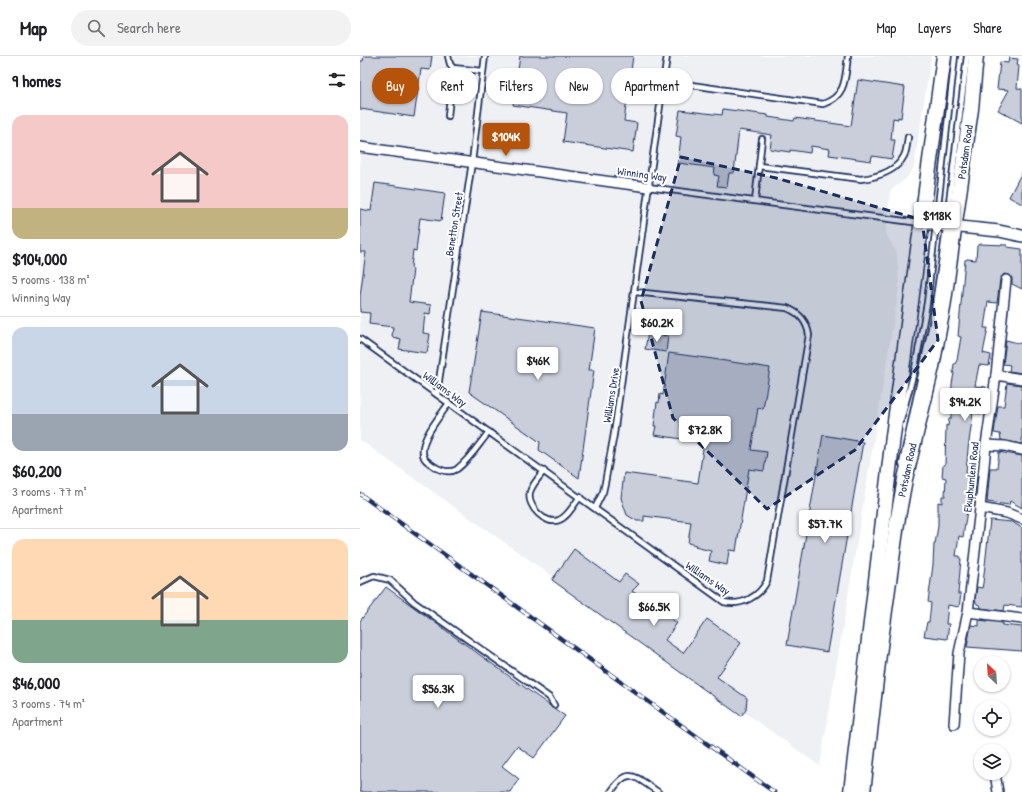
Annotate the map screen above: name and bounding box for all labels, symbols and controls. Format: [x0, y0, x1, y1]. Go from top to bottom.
search box [71, 10, 351, 46]
text: Map [20, 15, 47, 41]
icon: search [85, 17, 107, 39]
text: Search here [117, 17, 181, 38]
text: Map [876, 18, 896, 37]
text: Layers [918, 18, 951, 37]
text: Share [973, 18, 1002, 37]
chip: Buy [372, 68, 419, 104]
chip: Rent [427, 68, 478, 104]
chip: Filters [486, 68, 547, 104]
chip: New [555, 68, 603, 104]
chip: Apartment [611, 68, 693, 104]
text: 9 homes [12, 69, 61, 92]
icon: filters [326, 69, 348, 91]
pin: $104K [478, 123, 534, 157]
street label: Potsdam Road [954, 123, 976, 180]
text: $104K [492, 127, 520, 145]
icon: home [144, 141, 216, 213]
street label: Winning Way [616, 164, 668, 184]
street label: Benetton Street [442, 191, 466, 257]
pin: $118K [909, 202, 965, 236]
text: $118K [923, 206, 951, 224]
text: $104,000 [12, 247, 67, 270]
text: 5 rooms · 138 m² [12, 270, 89, 288]
text: Winning Way [12, 288, 71, 306]
pin: $60.2K [624, 309, 690, 343]
text: $60.2K [640, 313, 674, 331]
pin: $46K [514, 347, 562, 381]
text: $46K [526, 351, 550, 369]
icon: home [144, 353, 216, 425]
street label: Williams Drive [600, 366, 622, 424]
street label: Williams Way [420, 368, 470, 410]
pin: $94.2K [932, 388, 998, 422]
text: $94.2K [949, 392, 981, 410]
pin: $72.8K [672, 416, 738, 450]
text: $72.8K [688, 420, 722, 438]
street label: Potsdam Road [894, 441, 920, 498]
street label: Ekuphumleni Road [960, 441, 982, 513]
text: $60,200 [12, 459, 62, 482]
text: 3 rooms · 77 m² [12, 482, 86, 500]
text: Apartment [12, 500, 63, 518]
pin: $57.7K [792, 510, 858, 544]
text: $57.7K [808, 514, 842, 532]
street label: Williams Way [683, 558, 733, 598]
icon: home [144, 565, 216, 637]
pin: $66.5K [621, 593, 687, 627]
text: $66.5K [638, 597, 670, 615]
north arrow [974, 656, 1010, 692]
map controls [974, 656, 1010, 780]
text: $46,000 [12, 671, 60, 694]
pin: $56.3K [405, 675, 471, 709]
text: $56.3K [422, 679, 454, 697]
text: 3 rooms · 74 m² [12, 694, 85, 712]
button: locate [974, 700, 1010, 736]
text: Apartment [12, 712, 63, 730]
button: layers [974, 744, 1010, 780]

